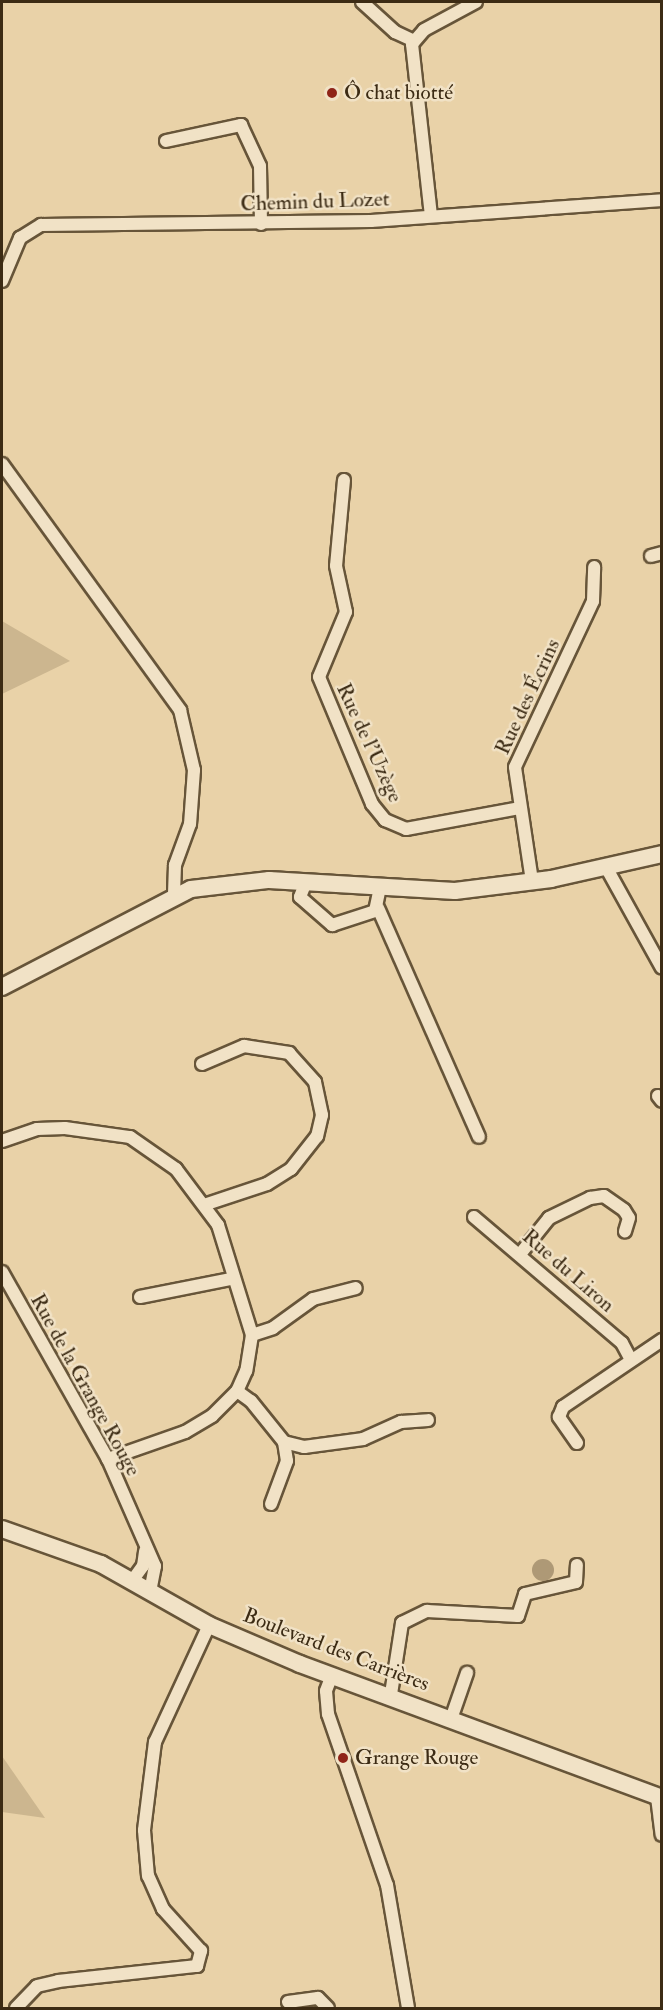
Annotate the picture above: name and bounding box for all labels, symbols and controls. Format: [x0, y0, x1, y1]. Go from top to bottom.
place label: Ô chat biotté [344, 80, 453, 106]
marker: Ô chat biotté [325, 86, 339, 100]
street label: Chemin du Lozet [240, 187, 390, 217]
street label: Rue des Écrins [490, 635, 566, 759]
street label: Rue de l'Uzège [330, 680, 408, 806]
street label: Rue du Liron [517, 1224, 619, 1318]
street label: Rue de la Grange Rouge [24, 1290, 146, 1480]
street label: Boulevard des Carrières [239, 1603, 433, 1697]
place label: Grange Rouge [355, 1745, 478, 1771]
marker: Grange Rouge [336, 1751, 350, 1765]

